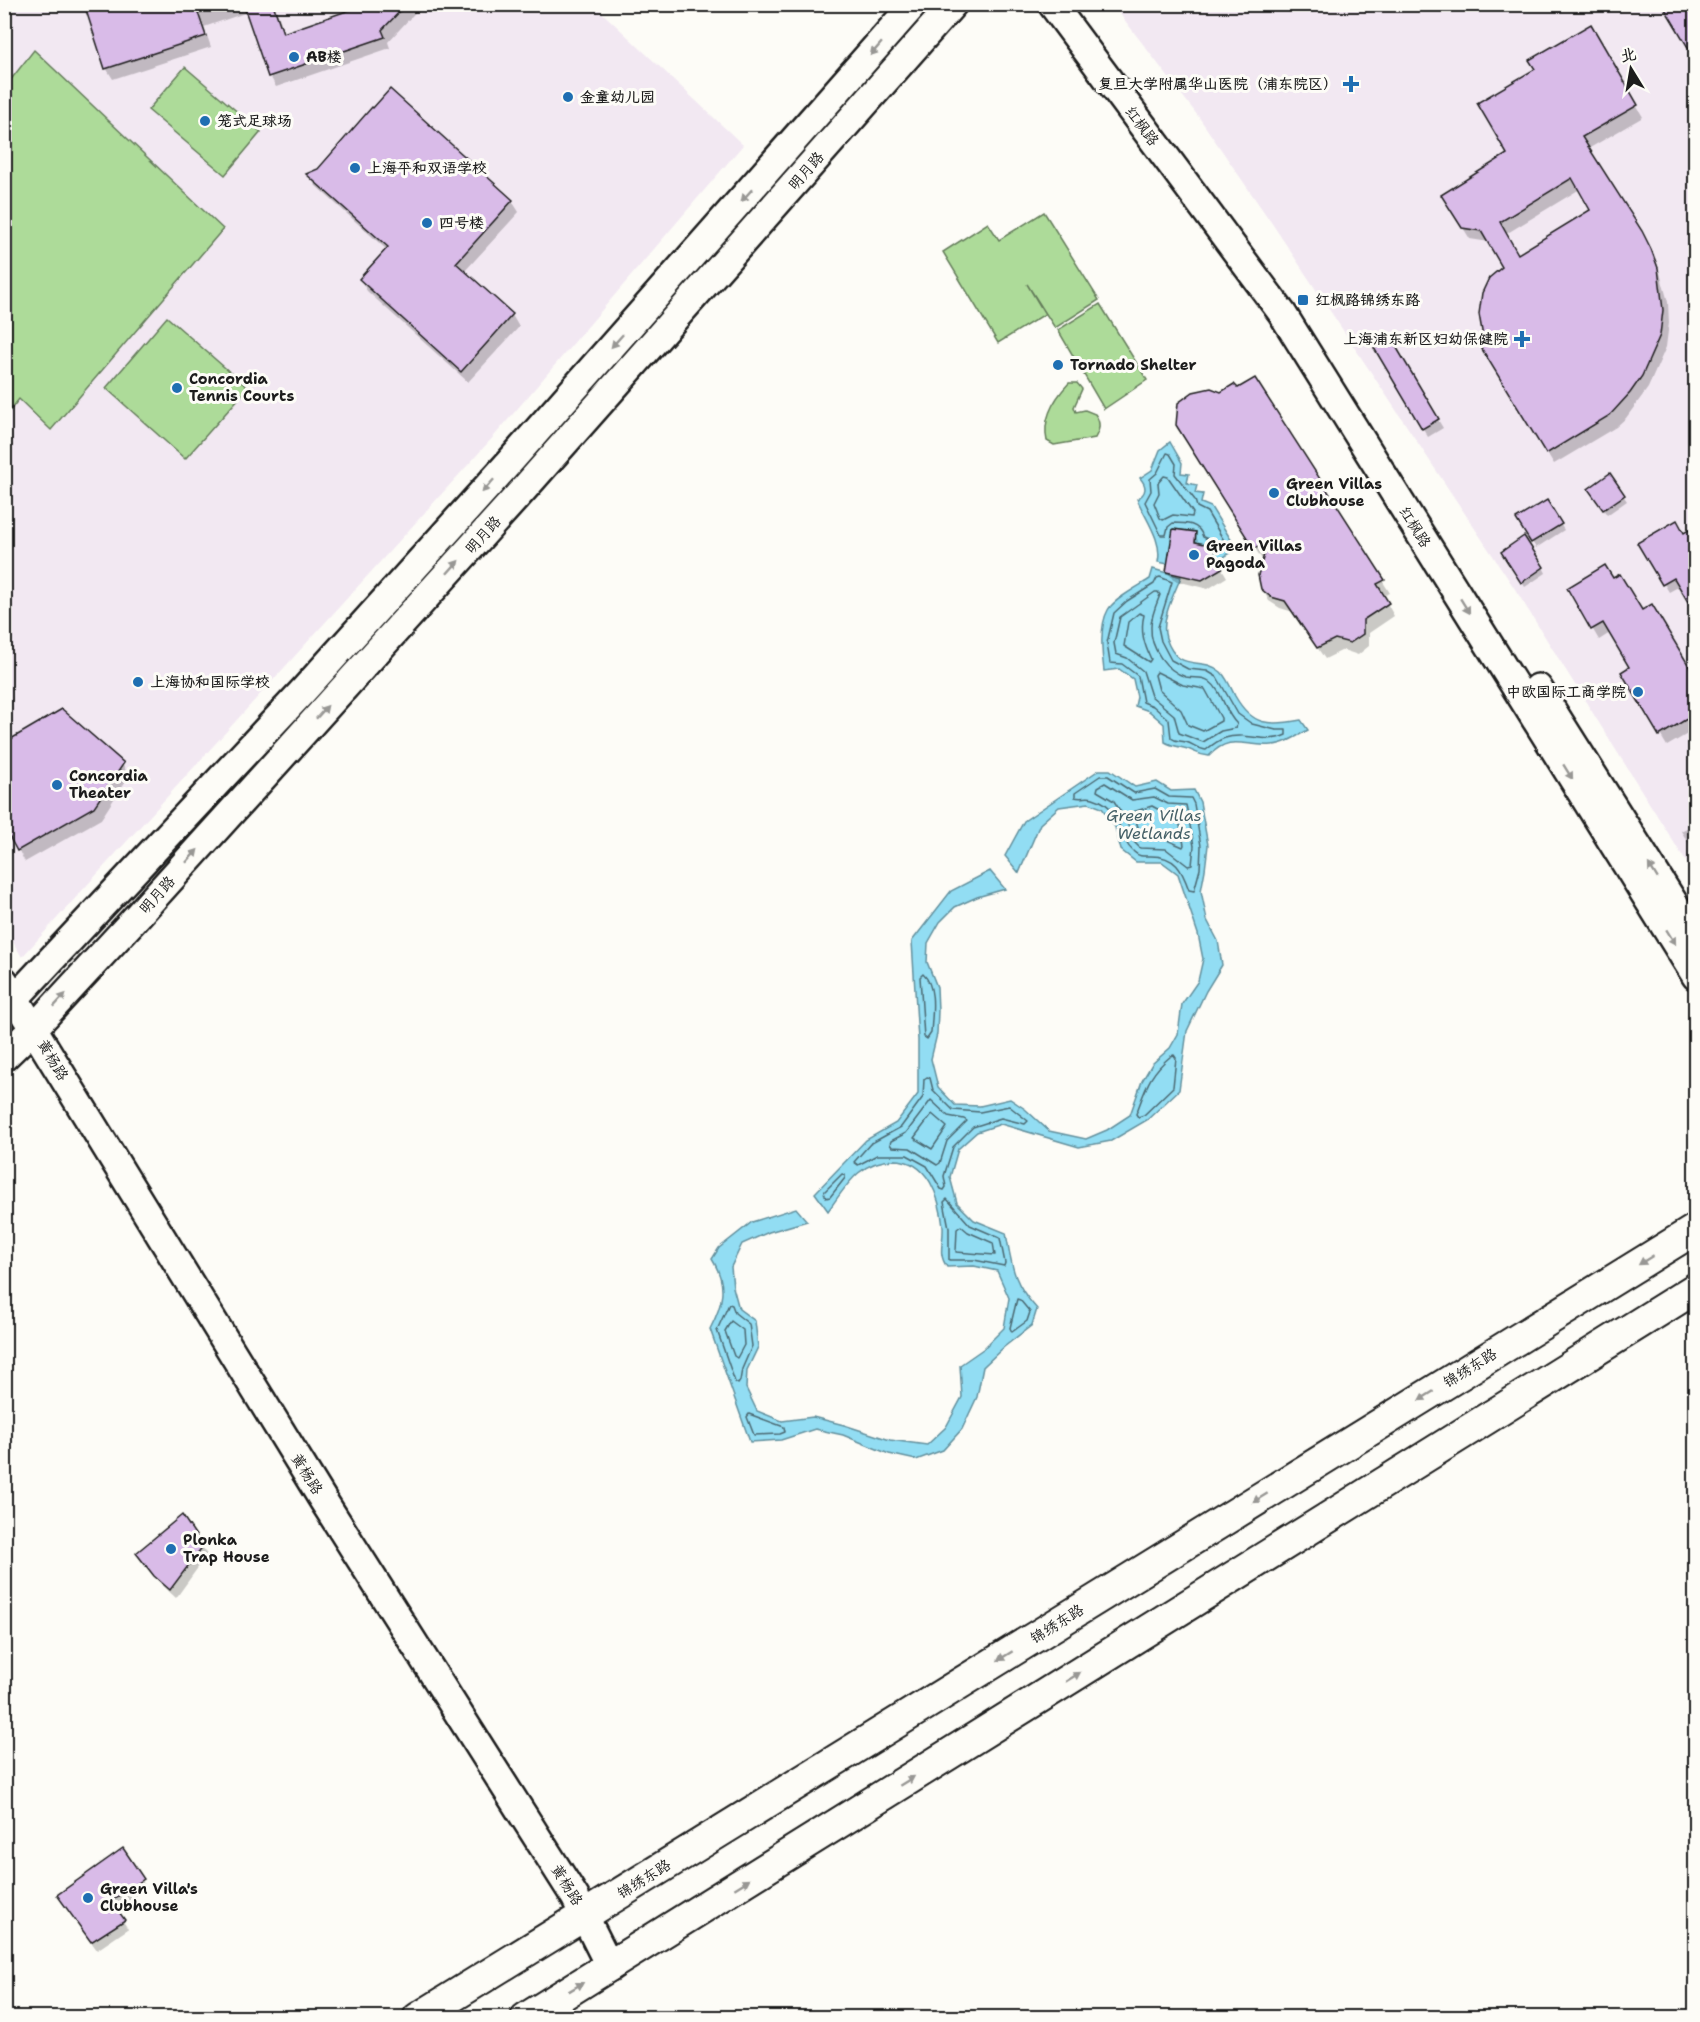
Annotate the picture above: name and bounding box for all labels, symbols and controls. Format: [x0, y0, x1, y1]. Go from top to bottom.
north arrow [1601, 39, 1661, 99]
one-way arrow [869, 41, 883, 56]
text: 北 [1618, 43, 1638, 67]
place label: AB楼 [306, 47, 342, 67]
marker: AB楼 [287, 50, 301, 64]
place label: 复旦大学附属华山医院（浦东院区） [1098, 74, 1338, 94]
marker: 复旦大学附属华山医院（浦东院区） [1342, 75, 1360, 93]
place label: 金童幼儿园 [580, 87, 655, 107]
marker: 金童幼儿园 [561, 90, 575, 104]
street label: 红枫路 [1120, 102, 1164, 150]
place label: 笼式足球场 [217, 111, 292, 131]
marker: 笼式足球场 [198, 114, 212, 128]
street label: 明月路 [784, 147, 828, 195]
place label: 上海平和双语学校 [367, 158, 487, 178]
marker: 上海平和双语学校 [348, 161, 362, 175]
one-way arrow [741, 187, 754, 202]
place label: 四号楼 [439, 213, 484, 233]
marker: 四号楼 [420, 216, 434, 230]
place label: 红枫路锦绣东路 [1315, 290, 1420, 310]
marker: 红枫路锦绣东路 [1296, 293, 1310, 307]
place label: 上海浦东新区妇幼保健院 [1343, 329, 1508, 349]
marker: 上海浦东新区妇幼保健院 [1513, 330, 1531, 348]
one-way arrow [611, 333, 624, 348]
place label: Tornado Shelter [1070, 355, 1197, 375]
marker: Tornado Shelter [1051, 358, 1065, 372]
place label: Concordia Tennis Courts [189, 369, 294, 406]
marker: Concordia Tennis Courts [170, 381, 184, 395]
place label: Green Villas Clubhouse [1286, 474, 1382, 511]
one-way arrow [482, 478, 495, 493]
marker: Green Villas Clubhouse [1267, 486, 1281, 500]
street label: 红枫路 [1395, 503, 1435, 551]
street label: 明月路 [461, 512, 505, 558]
place label: Green Villas Pagoda [1206, 536, 1302, 573]
marker: Green Villas Pagoda [1187, 548, 1201, 562]
one-way arrow [446, 560, 459, 575]
one-way arrow [1459, 598, 1470, 614]
place label: 上海协和国际学校 [150, 672, 270, 692]
marker: 上海协和国际学校 [131, 675, 145, 689]
place label: 中欧国际工商学院 [1506, 682, 1626, 702]
marker: 中欧国际工商学院 [1631, 685, 1645, 699]
one-way arrow [315, 705, 329, 719]
one-way arrow [1562, 764, 1573, 780]
place label: Concordia Theater [69, 766, 149, 803]
marker: Concordia Theater [50, 778, 64, 792]
water label: Green Villas Wetlands [1106, 805, 1202, 844]
one-way arrow [185, 849, 198, 864]
one-way arrow [1648, 863, 1659, 879]
street label: 明月路 [135, 872, 179, 918]
one-way arrow [1666, 929, 1677, 945]
one-way arrow [53, 993, 66, 1008]
street label: 黄杨路 [33, 1036, 73, 1084]
one-way arrow [1638, 1254, 1654, 1265]
street label: 锦绣东路 [1439, 1344, 1501, 1392]
one-way arrow [1418, 1390, 1434, 1401]
street label: 黄杨路 [287, 1450, 327, 1498]
one-way arrow [1252, 1493, 1268, 1504]
place label: Plonka Trap House [183, 1530, 270, 1567]
marker: Plonka Trap House [164, 1542, 178, 1556]
street label: 锦绣东路 [1026, 1600, 1088, 1648]
one-way arrow [997, 1650, 1013, 1661]
one-way arrow [1064, 1672, 1081, 1683]
one-way arrow [899, 1775, 915, 1786]
street label: 锦绣东路 [613, 1855, 675, 1903]
street label: 黄杨路 [547, 1861, 587, 1909]
place label: Green Villa's Clubhouse [100, 1879, 198, 1916]
one-way arrow [734, 1879, 750, 1890]
marker: Green Villa's Clubhouse [81, 1891, 95, 1905]
one-way arrow [568, 1982, 585, 1992]

